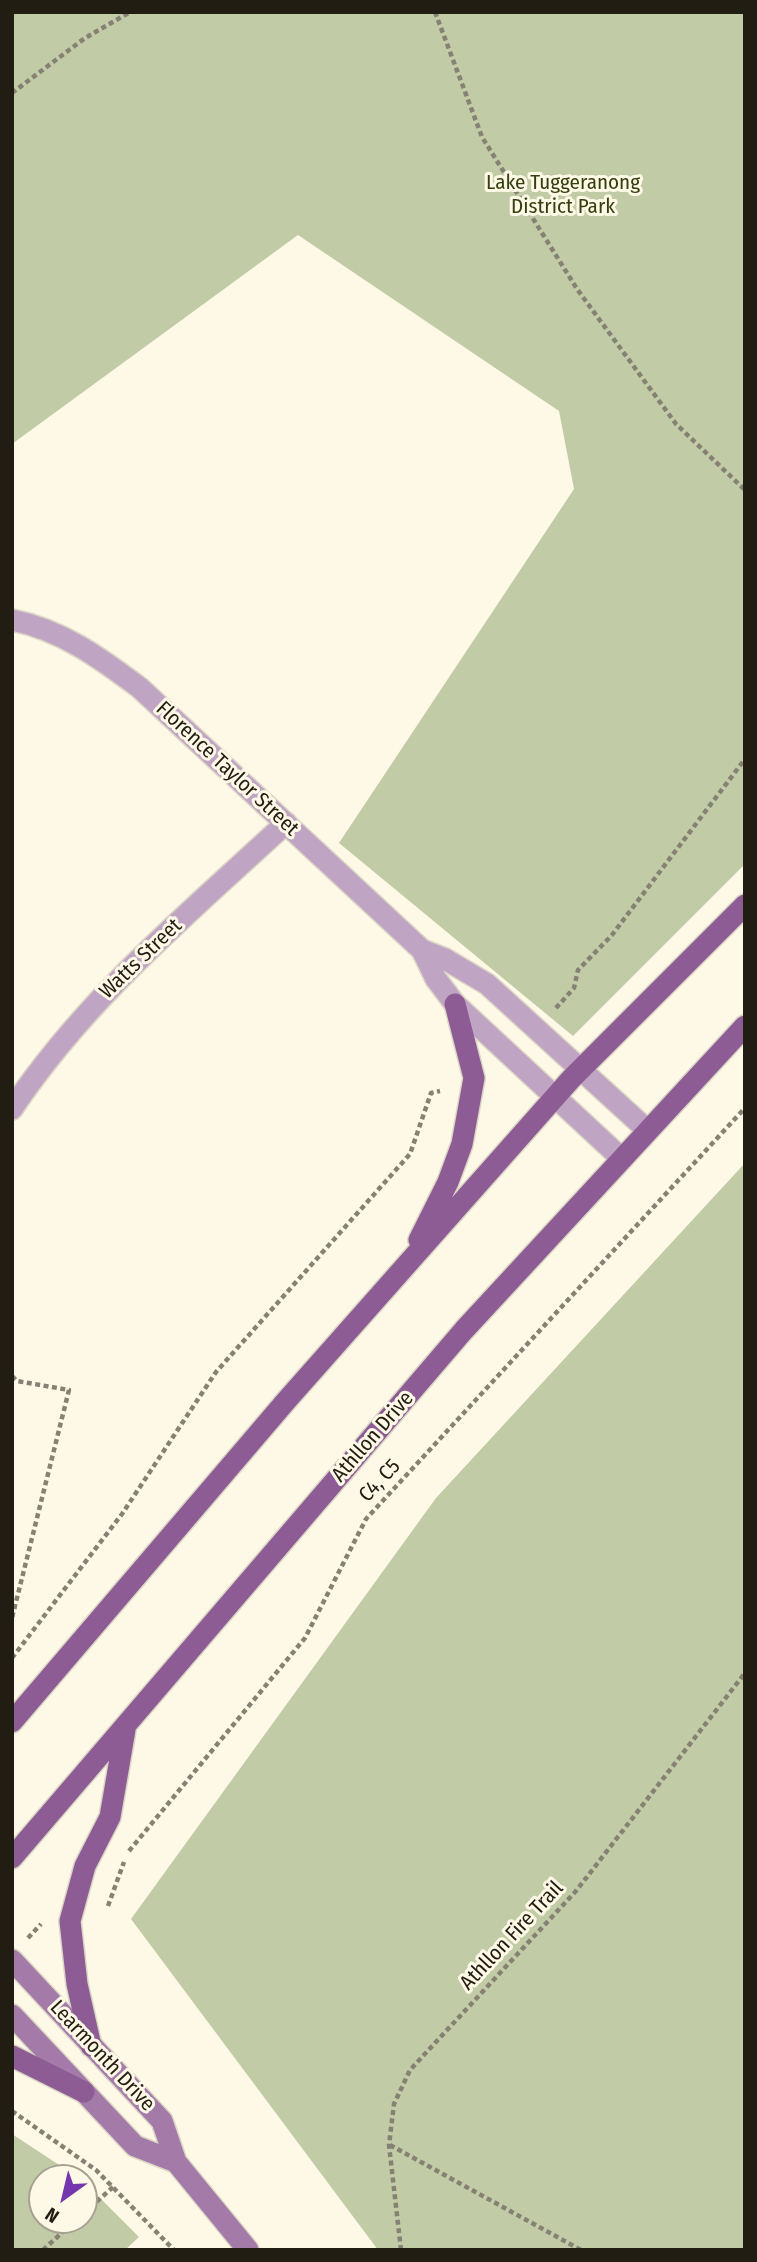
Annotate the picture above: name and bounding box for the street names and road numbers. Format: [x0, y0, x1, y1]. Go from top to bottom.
street label: Florence Taylor Street [150, 696, 304, 842]
street label: Watts Street [95, 914, 187, 1004]
street label: Athllon Drive [327, 1387, 419, 1487]
street label: C4, C5 [354, 1454, 406, 1508]
street label: Athllon Fire Trail [455, 1876, 569, 1996]
street label: Learmonth Drive [44, 1995, 160, 2117]

